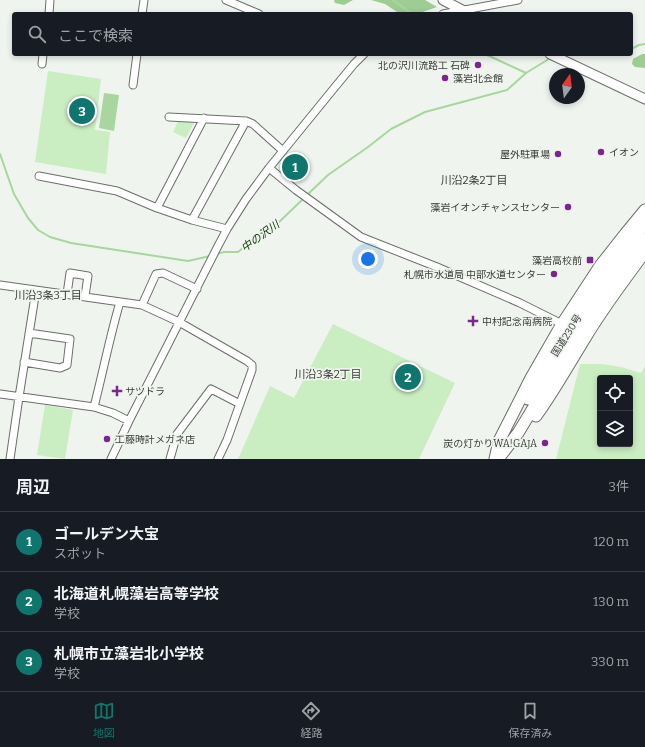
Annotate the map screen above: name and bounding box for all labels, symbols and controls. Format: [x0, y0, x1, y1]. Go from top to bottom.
search box [12, 12, 633, 56]
icon: search [26, 23, 48, 45]
text: ここで検索 [58, 27, 133, 45]
place label: 北の沢川流路工 石碑 [378, 60, 470, 72]
marker: 北の沢川流路工 石碑 [473, 60, 483, 70]
north arrow [549, 68, 585, 104]
marker: 藻岩北会館 [440, 73, 450, 83]
place label: 藻岩北会館 [453, 73, 503, 85]
pin: 3 [69, 96, 95, 126]
marker: イオン [596, 147, 606, 157]
place label: イオン [609, 147, 639, 159]
place label: 屋外駐車場 [500, 149, 550, 161]
marker: 屋外駐車場 [553, 149, 563, 159]
pin: 1 [282, 152, 308, 182]
district label: 川沿2条2丁目 [441, 174, 507, 187]
place label: 藻岩イオンチャンスセンター [430, 202, 560, 214]
marker: 藻岩イオンチャンスセンター [563, 202, 573, 212]
water label: 中の沢川 [239, 218, 283, 255]
your location [358, 249, 378, 269]
place label: 藻岩高校前 [532, 255, 582, 267]
marker: 藻岩高校前 [585, 255, 595, 265]
place label: 札幌市水道局 中部水道センター [404, 269, 546, 281]
marker: 札幌市水道局 中部水道センター [549, 269, 559, 279]
district label: 川沿3条3丁目 [14, 289, 82, 302]
street label: 国道230号 [549, 312, 585, 359]
marker: 中村記念南病院 [467, 315, 479, 327]
place label: 中村記念南病院 [482, 316, 552, 328]
pin: 2 [395, 362, 421, 392]
district label: 川沿3条2丁目 [294, 368, 362, 381]
map controls [597, 375, 633, 447]
button: locate [597, 375, 633, 411]
marker: サツドラ [112, 386, 122, 396]
place label: サツドラ [125, 386, 165, 398]
button: layers [597, 411, 633, 447]
marker: 工藤時計メガネ店 [102, 434, 112, 444]
place label: 工藤時計メガネ店 [115, 434, 195, 446]
place label: 炭の灯かりWA!GAJA [443, 438, 538, 450]
marker: 炭の灯かりWA!GAJA [540, 438, 550, 448]
text: 周辺 [16, 477, 50, 498]
text: 3件 [609, 479, 629, 494]
text: ゴールデン大宝 [54, 525, 159, 543]
text: 1 [26, 534, 32, 549]
text: 120 m [593, 534, 629, 549]
text: スポット [54, 546, 106, 561]
text: 北海道札幌藻岩高等学校 [54, 585, 219, 603]
text: 2 [25, 594, 33, 609]
text: 130 m [593, 594, 629, 609]
text: 学校 [54, 606, 80, 621]
text: 札幌市立藻岩北小学校 [54, 645, 204, 663]
text: 3 [25, 654, 33, 669]
text: 330 m [591, 654, 629, 669]
text: 学校 [54, 666, 80, 681]
tab: 地図 [93, 700, 115, 740]
tab: 経路 [300, 700, 322, 740]
tab: 保存済み [508, 700, 552, 740]

